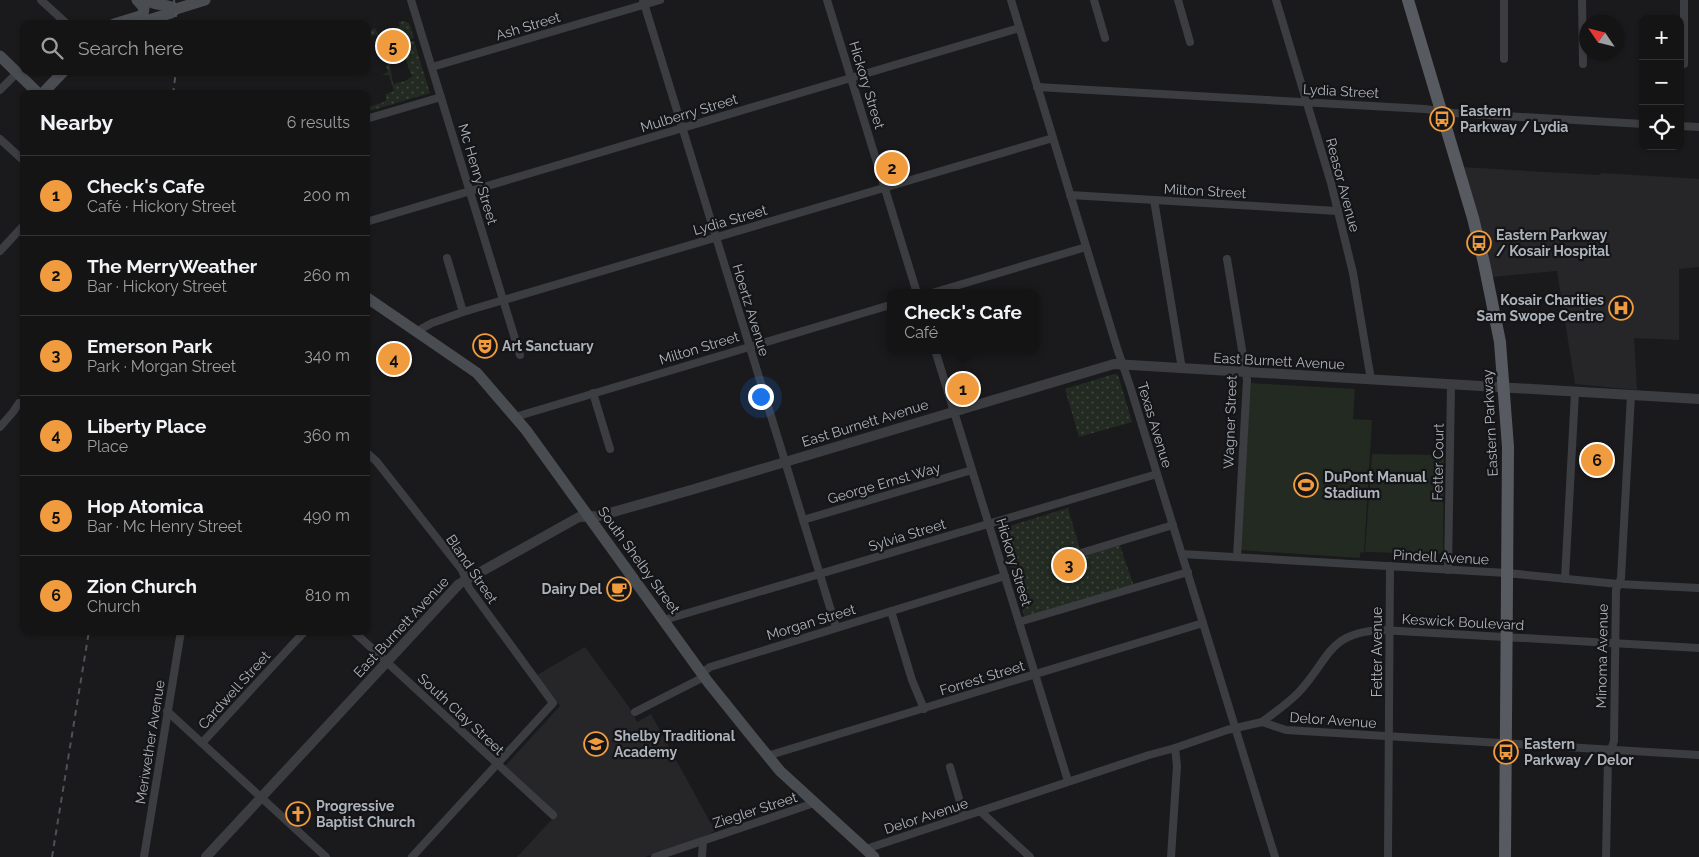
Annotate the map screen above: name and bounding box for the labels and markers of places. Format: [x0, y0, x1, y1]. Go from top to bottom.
pin: 5 [377, 27, 409, 65]
place label: Eastern Parkway / Lydia [1460, 103, 1568, 135]
bus stop icon: Eastern Parkway / Lydia [1429, 106, 1455, 132]
pin: 2 [876, 149, 908, 187]
place label: Eastern Parkway / Kosair Hospital [1496, 227, 1610, 259]
bus stop icon: Eastern Parkway / Kosair Hospital [1466, 230, 1492, 256]
place label: Kosair Charities Sam Swope Centre [1477, 292, 1605, 324]
hospital icon: Kosair Charities Sam Swope Centre [1608, 295, 1634, 321]
theatre icon: Art Sanctuary [472, 333, 498, 359]
place label: Art Sanctuary [502, 338, 594, 354]
pin: 4 [378, 340, 410, 378]
pin: 1 [947, 370, 979, 408]
pin: 6 [1581, 441, 1613, 479]
place label: DuPont Manual Stadium [1324, 469, 1427, 501]
sports icon: DuPont Manual Stadium [1293, 472, 1319, 498]
pin: 3 [1053, 546, 1085, 584]
cafe icon: Dairy Del [606, 576, 632, 602]
place label: Dairy Del [541, 581, 603, 597]
place label: Shelby Traditional Academy [614, 728, 736, 760]
school or university icon: Shelby Traditional Academy [583, 731, 609, 757]
place label: Eastern Parkway / Delor [1524, 736, 1634, 768]
bus stop icon: Eastern Parkway / Delor [1493, 739, 1519, 765]
place label: Progressive Baptist Church [316, 798, 415, 830]
church icon: Progressive Baptist Church [285, 801, 311, 827]

